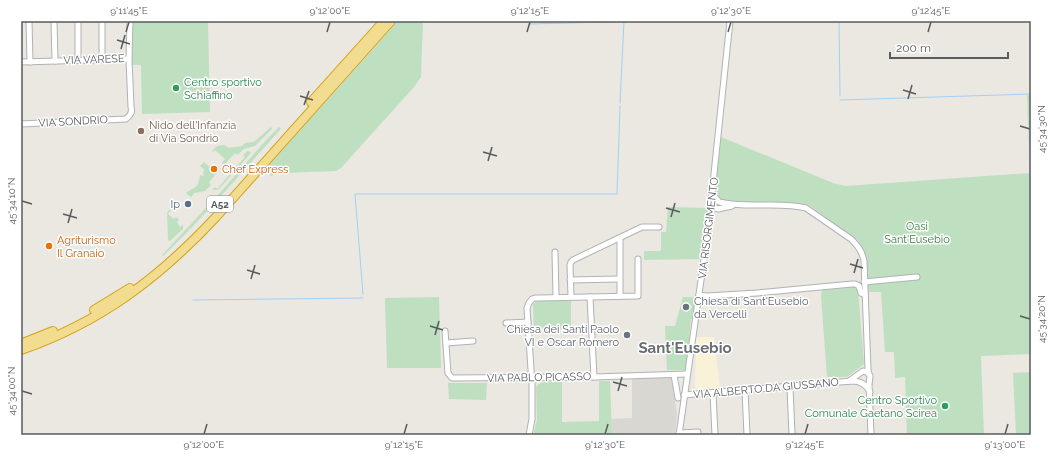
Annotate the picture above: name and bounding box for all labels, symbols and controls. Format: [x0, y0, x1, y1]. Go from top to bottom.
text: 9°11'45"E [110, 5, 148, 16]
text: 9°12'00"E [310, 5, 350, 16]
text: 9°12'15"E [511, 5, 549, 16]
text: 9°12'30"E [711, 5, 751, 16]
text: 9°12'45"E [912, 5, 950, 16]
scale bar [890, 34, 1008, 60]
text: 200 m [896, 41, 931, 55]
street label: VIA VARESE [63, 52, 125, 67]
place label: Centro sportivo Schiaffino [184, 76, 262, 102]
marker: Centro sportivo Schiaffino [171, 83, 181, 93]
text: 45°34'30"N [1036, 105, 1047, 153]
street label: VIA SONDRIO [38, 113, 108, 130]
place label: Nido dell'Infanzia di Via Sondrio [149, 119, 236, 145]
marker: Nido dell'Infanzia di Via Sondrio [136, 126, 146, 136]
place label: Chef Express [222, 163, 288, 176]
marker: Chef Express [209, 164, 219, 174]
text: 45°34'10"N [6, 177, 17, 225]
street label: VIA RISORGIMENTO [696, 177, 721, 280]
road number: A52 [207, 196, 233, 212]
place label: Ip [170, 198, 180, 211]
marker: Ip [183, 199, 193, 209]
park label: Oasi Sant'Eusebio [884, 220, 950, 246]
place label: Agriturismo Il Granaio [57, 234, 116, 260]
marker: Agriturismo Il Granaio [44, 241, 54, 251]
place label: Chiesa di Sant'Eusebio da Vercelli [694, 295, 809, 321]
text: 45°34'20"N [1036, 295, 1047, 343]
marker: Chiesa di Sant'Eusebio da Vercelli [681, 302, 691, 312]
place label: Chiesa dei Santi Paolo VI e Oscar Romero [507, 323, 619, 349]
marker: Chiesa dei Santi Paolo VI e Oscar Romero [622, 330, 632, 340]
district label: Sant'Eusebio [638, 339, 732, 357]
text: 45°34'00"N [6, 367, 17, 415]
street label: VIA PABLO PICASSO [487, 370, 591, 385]
street label: VIA ALBERTO DA GIUSSANO [693, 376, 839, 401]
place label: Centro Sportivo Comunale Gaetano Scirea [805, 394, 937, 420]
marker: Centro Sportivo Comunale Gaetano Scirea [940, 401, 950, 411]
text: 9°12'00"E [184, 439, 224, 450]
text: 9°12'15"E [385, 439, 423, 450]
text: 9°12'30"E [585, 439, 625, 450]
text: 9°12'45"E [786, 439, 824, 450]
text: 9°13'00"E [985, 439, 1025, 450]

